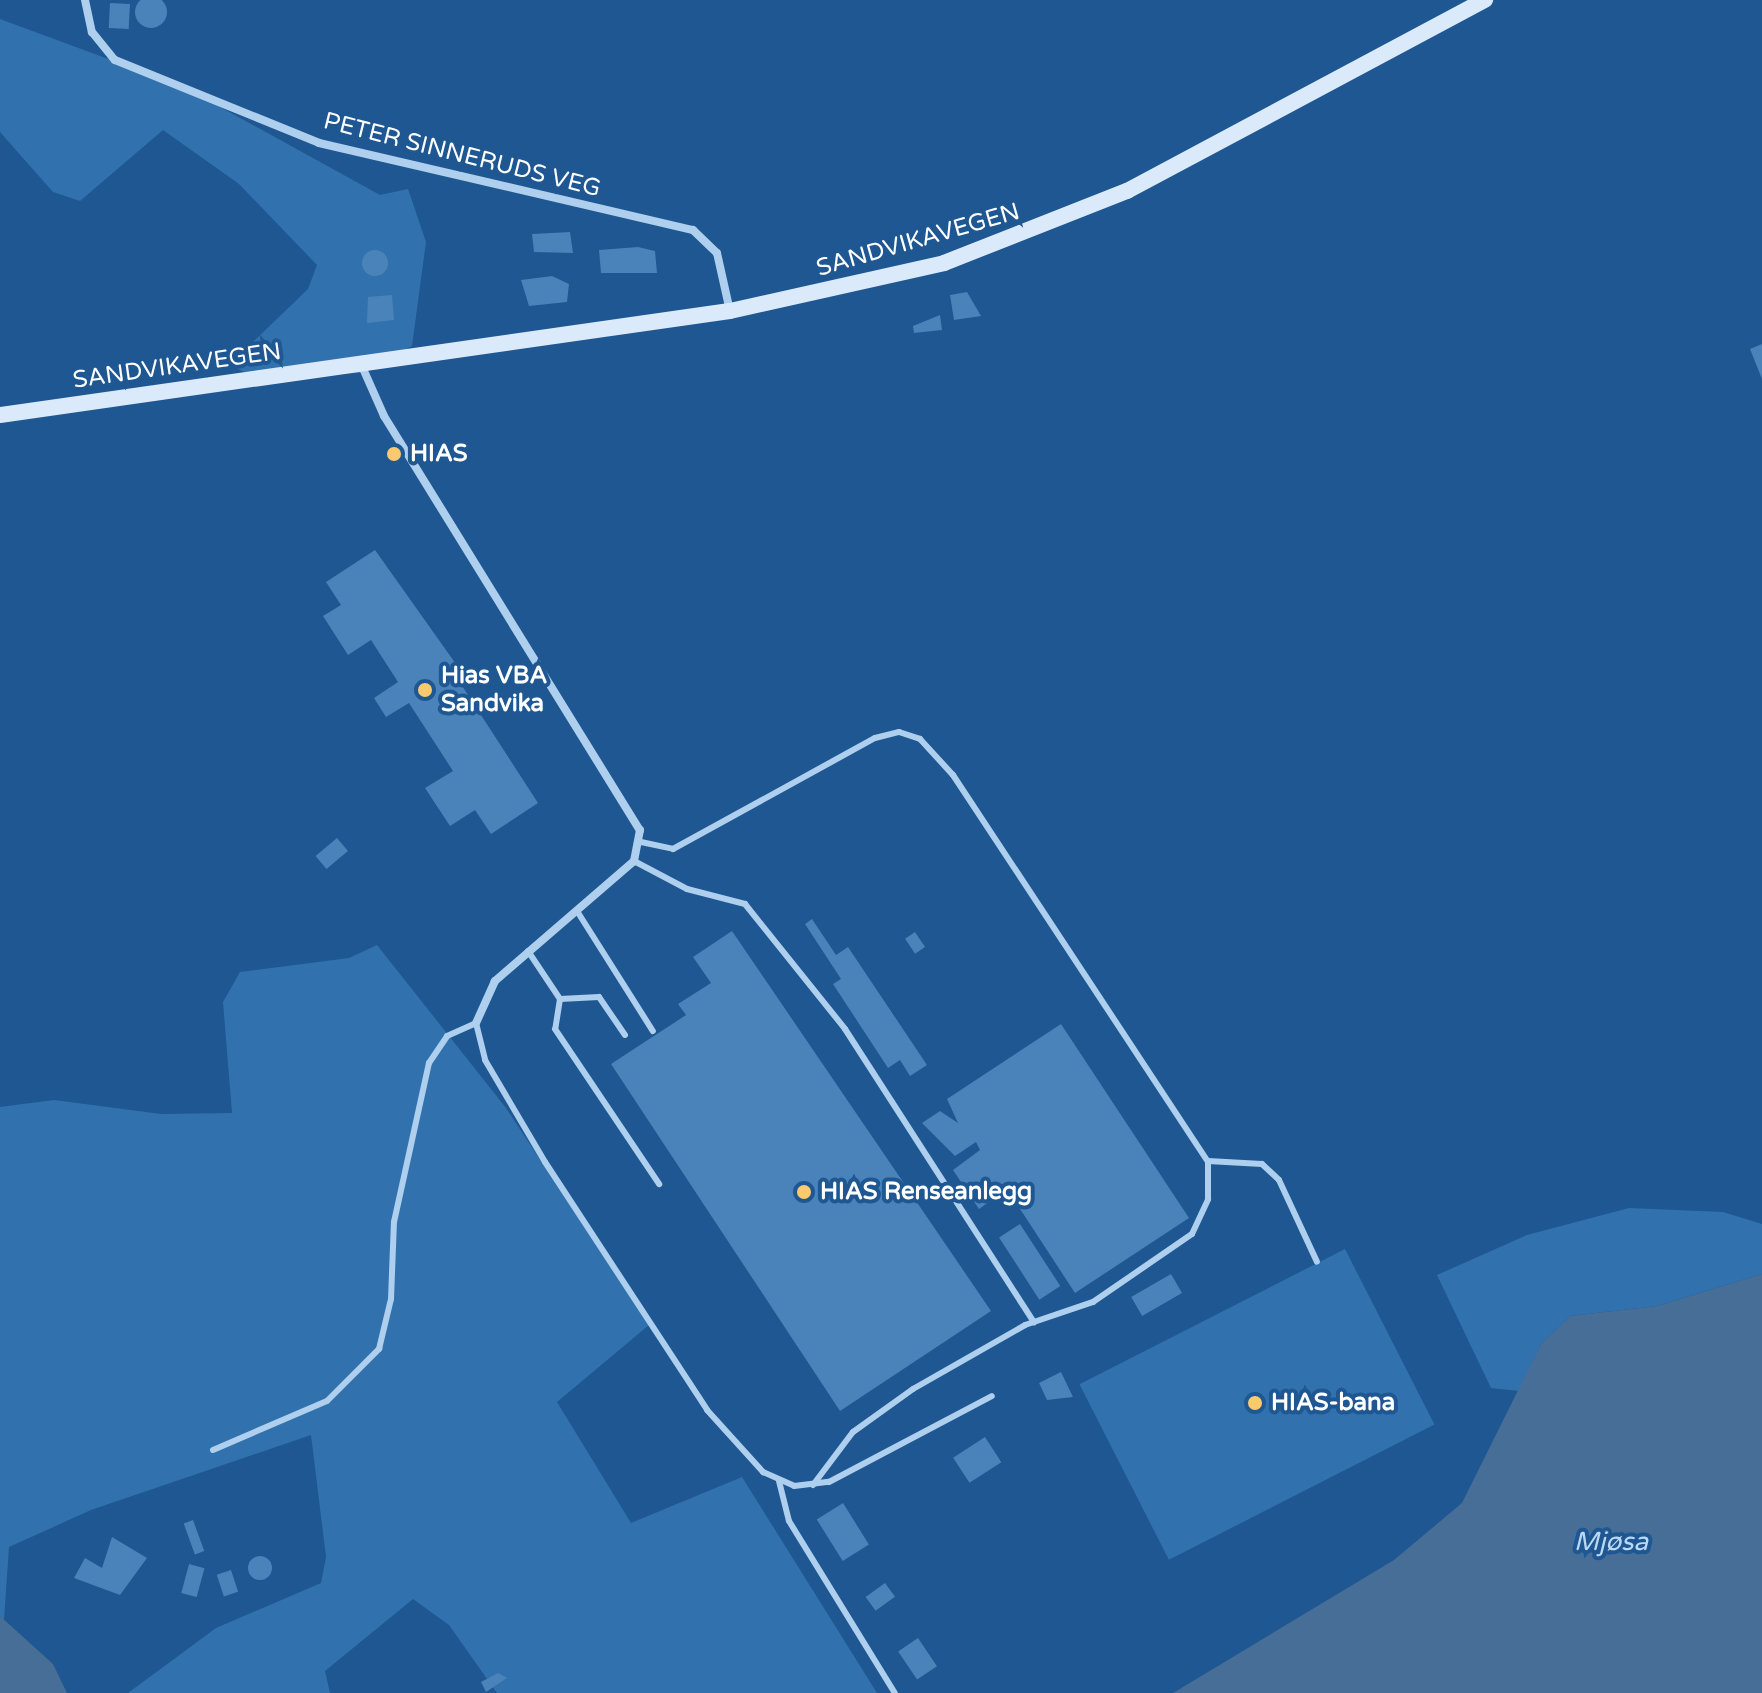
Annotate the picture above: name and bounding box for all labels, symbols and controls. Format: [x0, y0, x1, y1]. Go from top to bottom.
street label: PETER SINNERUDS VEG [321, 107, 603, 203]
street label: SANDVIKAVEGEN [813, 197, 1023, 283]
street label: SANDVIKAVEGEN [71, 337, 283, 395]
place label: HIAS [410, 440, 468, 468]
marker: HIAS [385, 445, 403, 463]
place label: Hias VBA Sandvika [441, 662, 547, 718]
marker: Hias VBA Sandvika [416, 681, 434, 699]
place label: HIAS Renseanlegg [820, 1178, 1032, 1206]
marker: HIAS Renseanlegg [795, 1183, 813, 1201]
place label: HIAS-bana [1271, 1389, 1395, 1417]
marker: HIAS-bana [1246, 1394, 1264, 1412]
water label: Mjøsa [1574, 1526, 1648, 1558]

